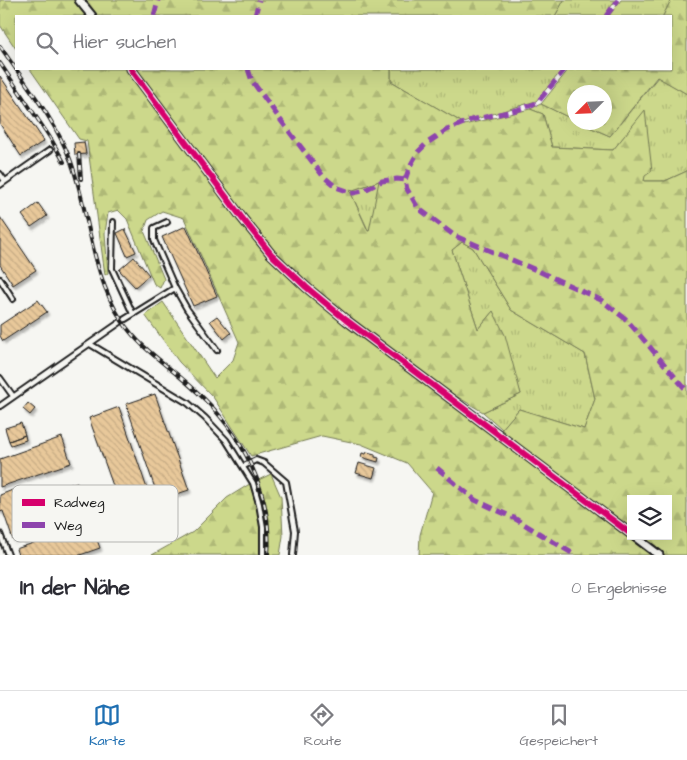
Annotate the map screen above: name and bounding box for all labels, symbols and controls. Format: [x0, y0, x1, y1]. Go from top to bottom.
search box [15, 15, 672, 70]
icon: search [33, 29, 61, 57]
text: Hier suchen [73, 29, 176, 56]
north arrow [567, 85, 612, 130]
legend [12, 485, 178, 542]
text: Radweg [54, 493, 104, 513]
map controls [627, 495, 672, 540]
button: layers [627, 495, 672, 540]
text: Weg [54, 516, 82, 536]
text: In der Nähe [20, 573, 130, 602]
text: 0 Ergebnisse [571, 577, 667, 599]
tab: Karte [89, 701, 126, 751]
tab: Route [303, 701, 342, 751]
tab: Gespeichert [519, 701, 598, 751]

